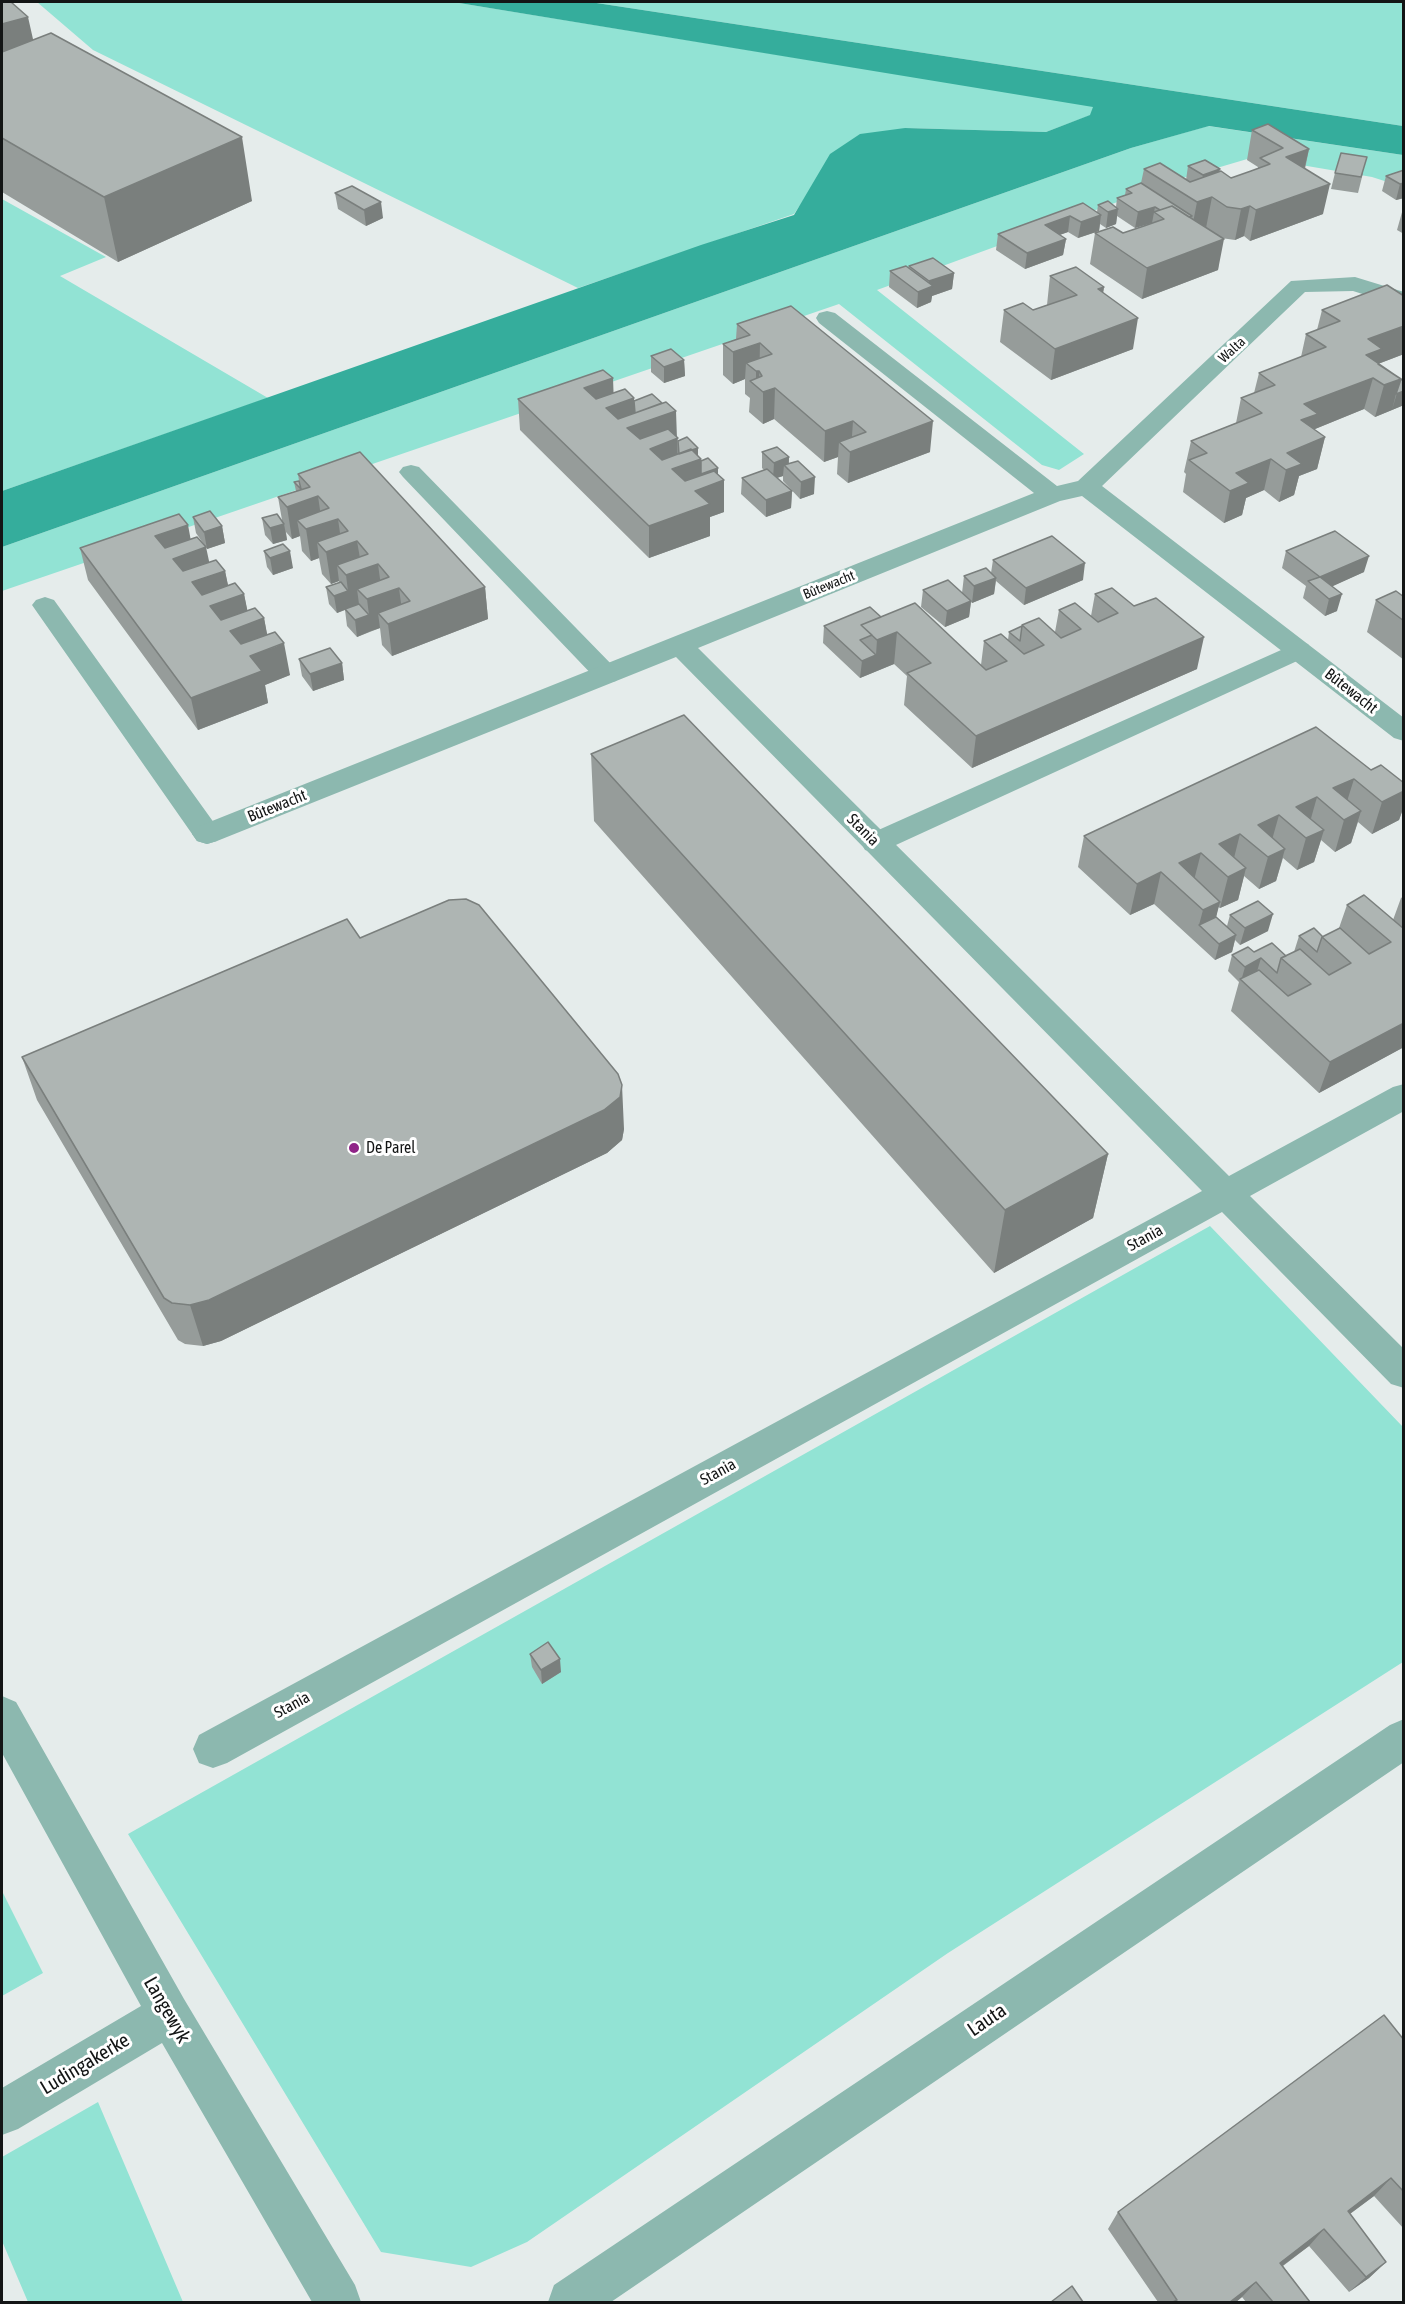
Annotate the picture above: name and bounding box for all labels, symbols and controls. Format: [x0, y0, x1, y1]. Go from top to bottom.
street label: Walta [1215, 333, 1249, 367]
street label: Bûtewacht [801, 567, 857, 603]
street label: Bûtewacht [1321, 664, 1381, 718]
street label: Bûtewacht [245, 785, 309, 827]
street label: Stania [843, 810, 883, 850]
place label: De Parel [366, 1138, 416, 1158]
marker: De Parel [347, 1141, 361, 1155]
street label: Stania [1124, 1220, 1166, 1256]
street label: Stania [697, 1454, 739, 1490]
street label: Stania [271, 1687, 313, 1723]
street label: Langewyk [138, 1972, 196, 2048]
street label: Lauta [963, 1998, 1011, 2042]
street label: Ludingakerke [36, 2028, 134, 2100]

